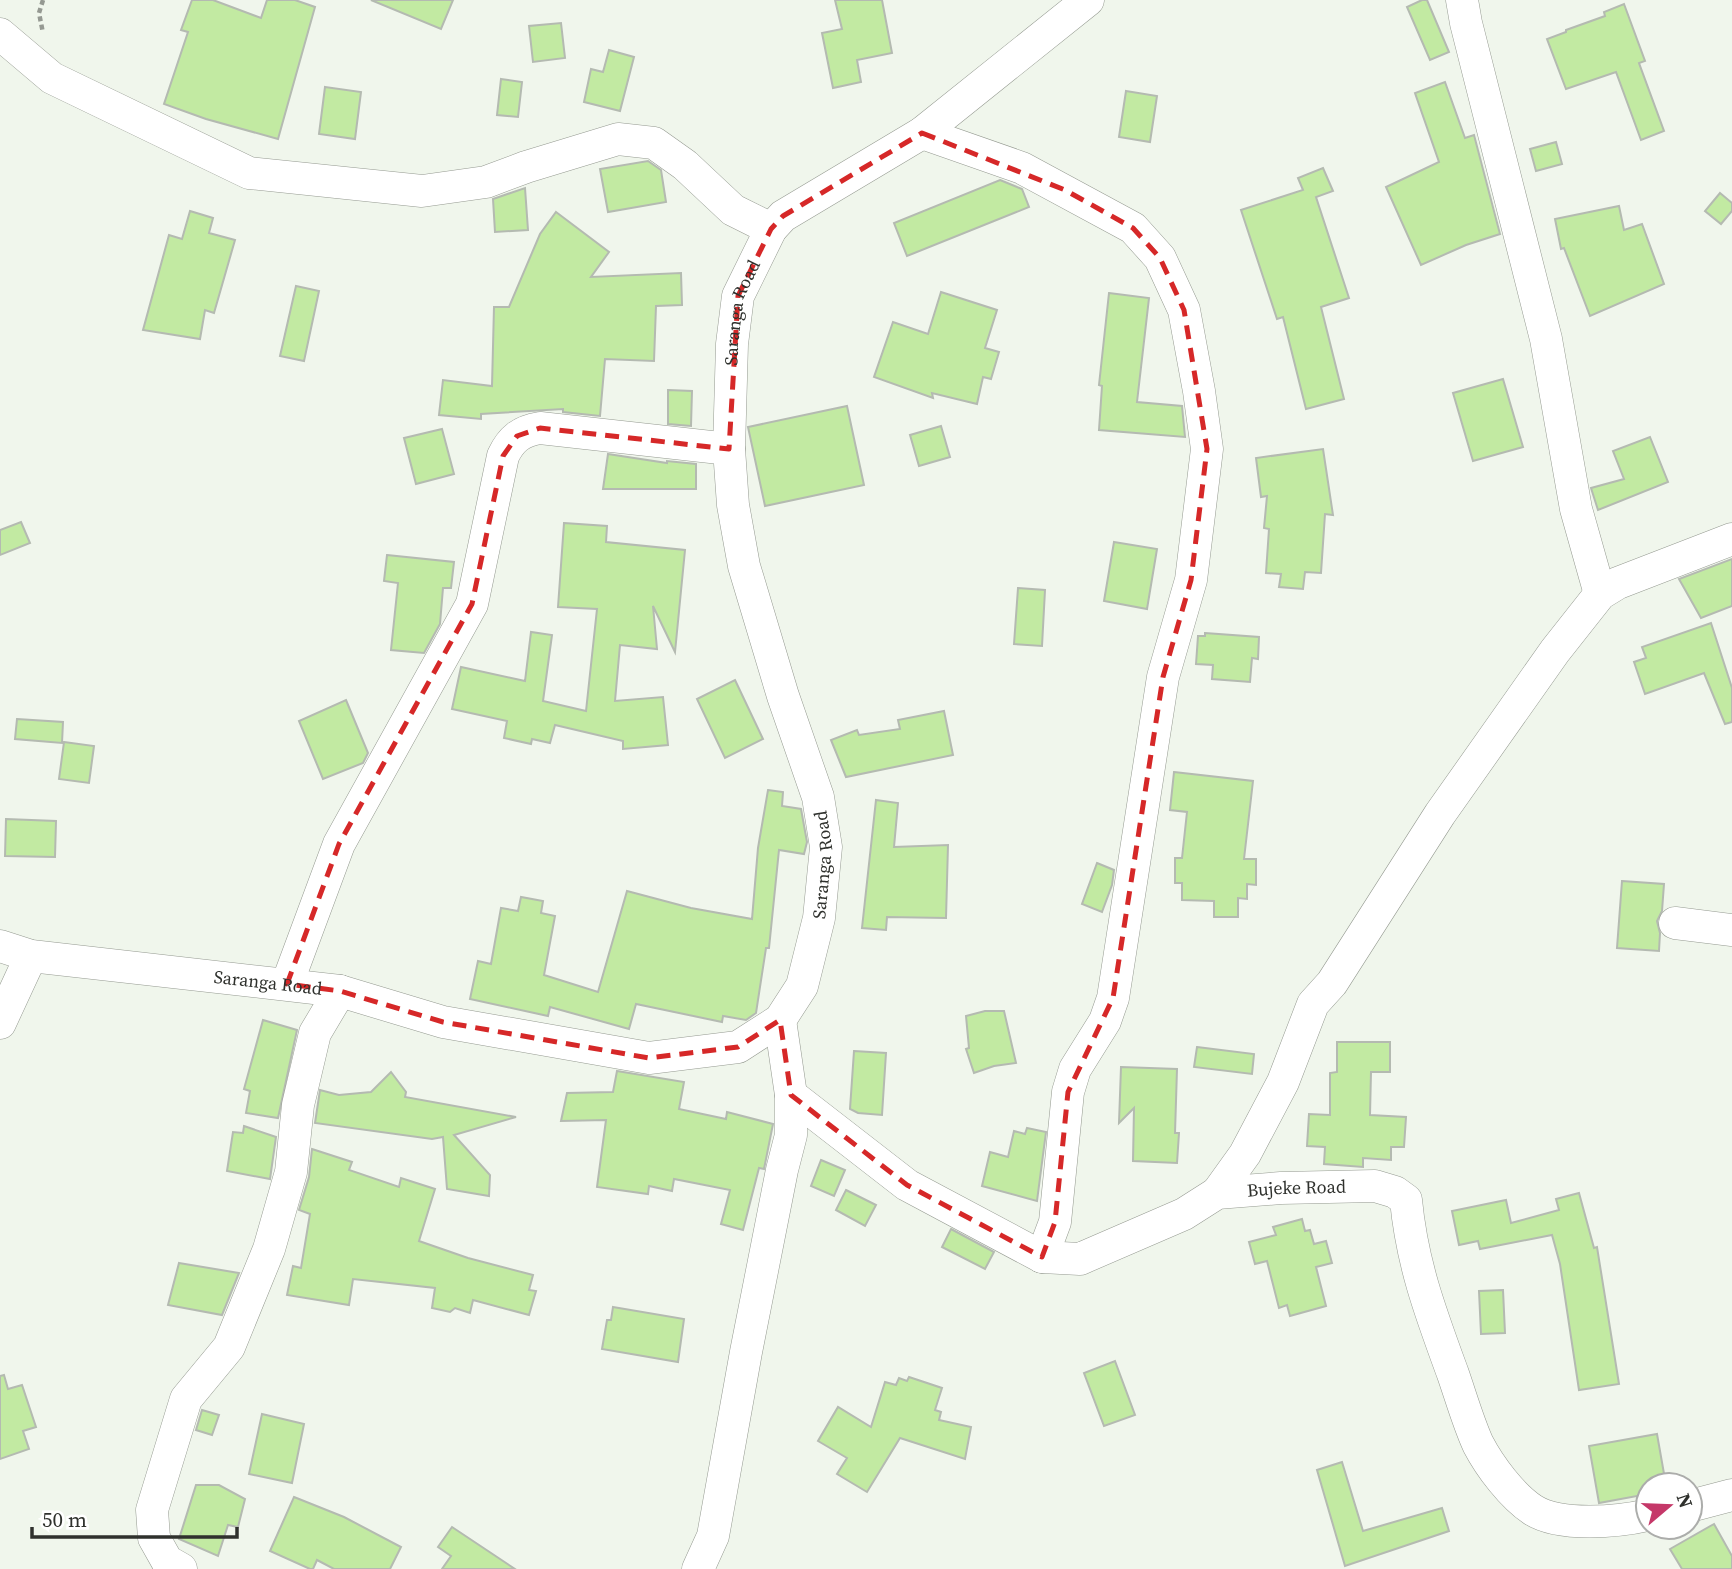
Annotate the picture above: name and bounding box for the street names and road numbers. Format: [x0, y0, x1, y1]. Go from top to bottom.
street label: Saranga Road [718, 255, 766, 366]
street label: Saranga Road [806, 809, 839, 920]
street label: Saranga Road [212, 964, 323, 1001]
street label: Bujeke Road [1246, 1174, 1346, 1203]

